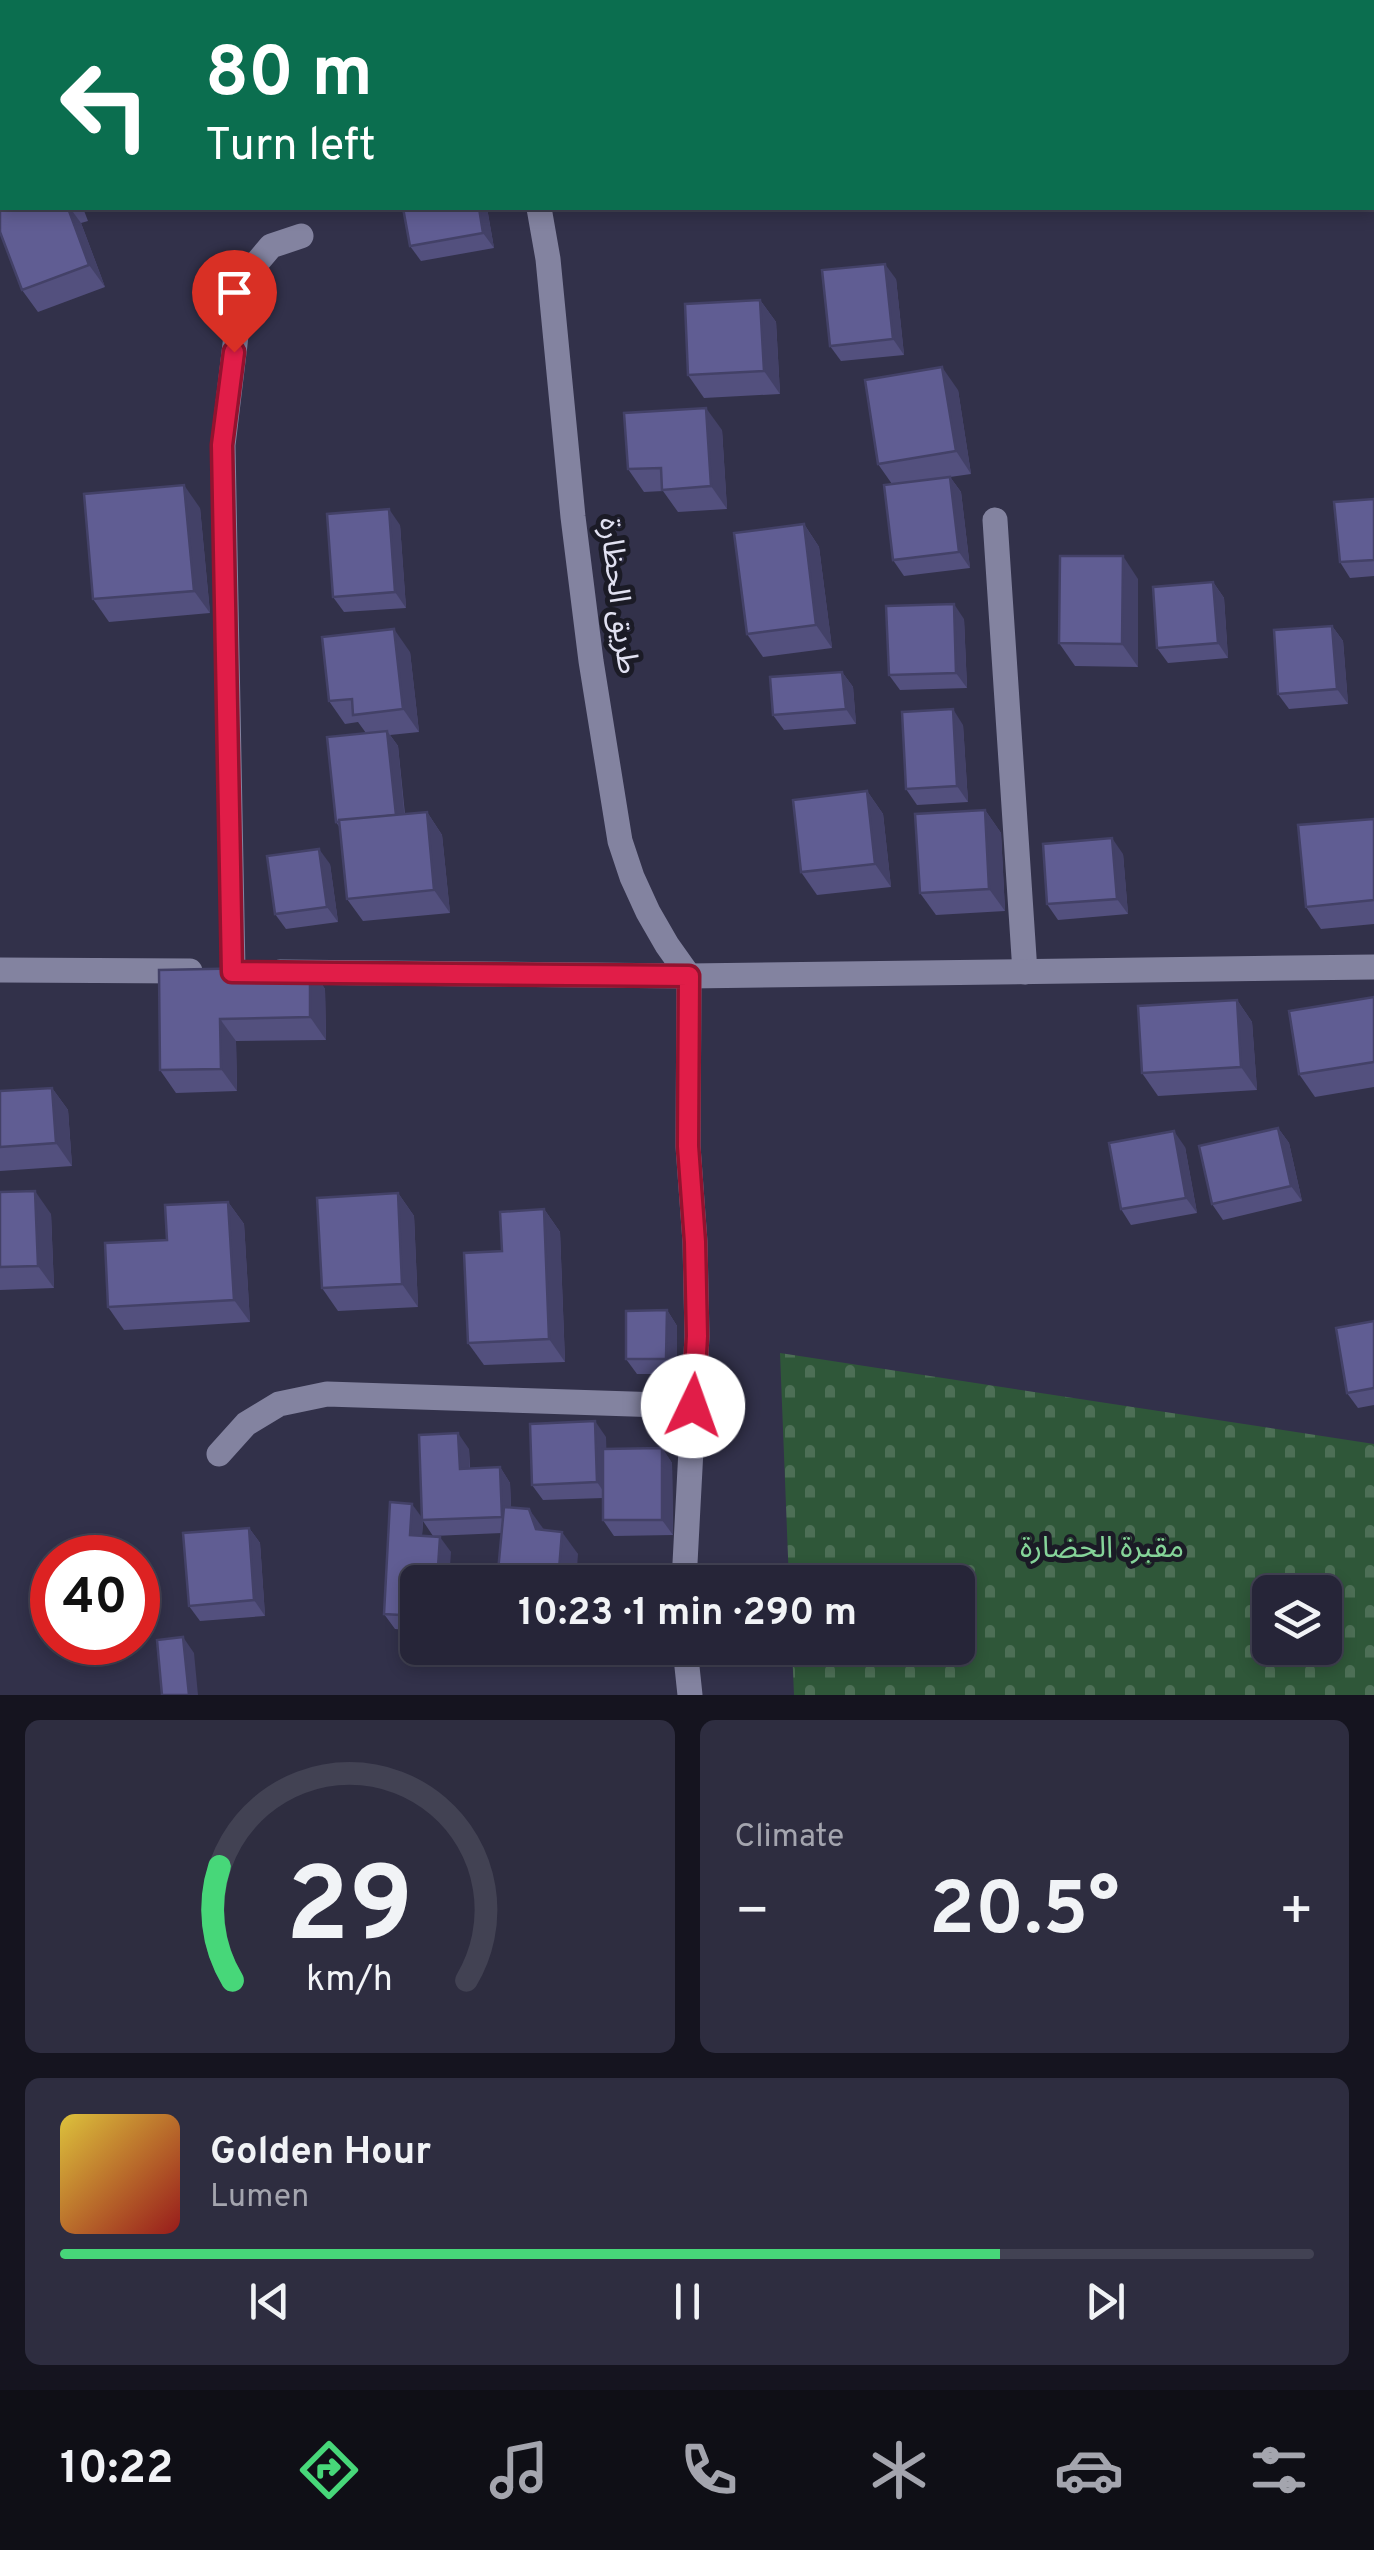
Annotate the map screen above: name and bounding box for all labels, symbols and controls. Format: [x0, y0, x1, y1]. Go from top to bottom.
text: 80 m [205, 32, 373, 121]
icon: left [40, 40, 170, 170]
text: Turn left [205, 119, 376, 176]
pin [192, 250, 277, 353]
icon: arrive [207, 265, 262, 320]
street label: طريق الحظارة [589, 516, 645, 676]
position arrow [641, 1354, 745, 1458]
park label: مقبرة الحضارة [1020, 1531, 1184, 1568]
speed limit sign: 40 [30, 1535, 160, 1665]
map controls [1252, 1575, 1342, 1665]
button: layers [1252, 1575, 1342, 1665]
text: 10:23 · 1 min · 290 m [518, 1590, 857, 1639]
text: Climate [735, 1818, 844, 1858]
text: 29 [286, 1846, 414, 1978]
text: 20.5° [929, 1866, 1119, 1961]
text: − [735, 1879, 770, 1949]
text: + [1279, 1879, 1314, 1949]
text: km/h [306, 1958, 393, 2004]
text: Golden Hour [210, 2129, 431, 2178]
text: Lumen [210, 2178, 309, 2218]
icon: previous [242, 2274, 297, 2329]
icon: pause [660, 2274, 715, 2329]
icon: next [1078, 2274, 1133, 2329]
icon: directions [294, 2435, 364, 2505]
icon: music [484, 2435, 554, 2505]
icon: phone [674, 2435, 744, 2505]
icon: climate [864, 2435, 934, 2505]
icon: car [1054, 2435, 1124, 2505]
icon: filters [1244, 2435, 1314, 2505]
text: 10:22 [60, 2442, 174, 2499]

